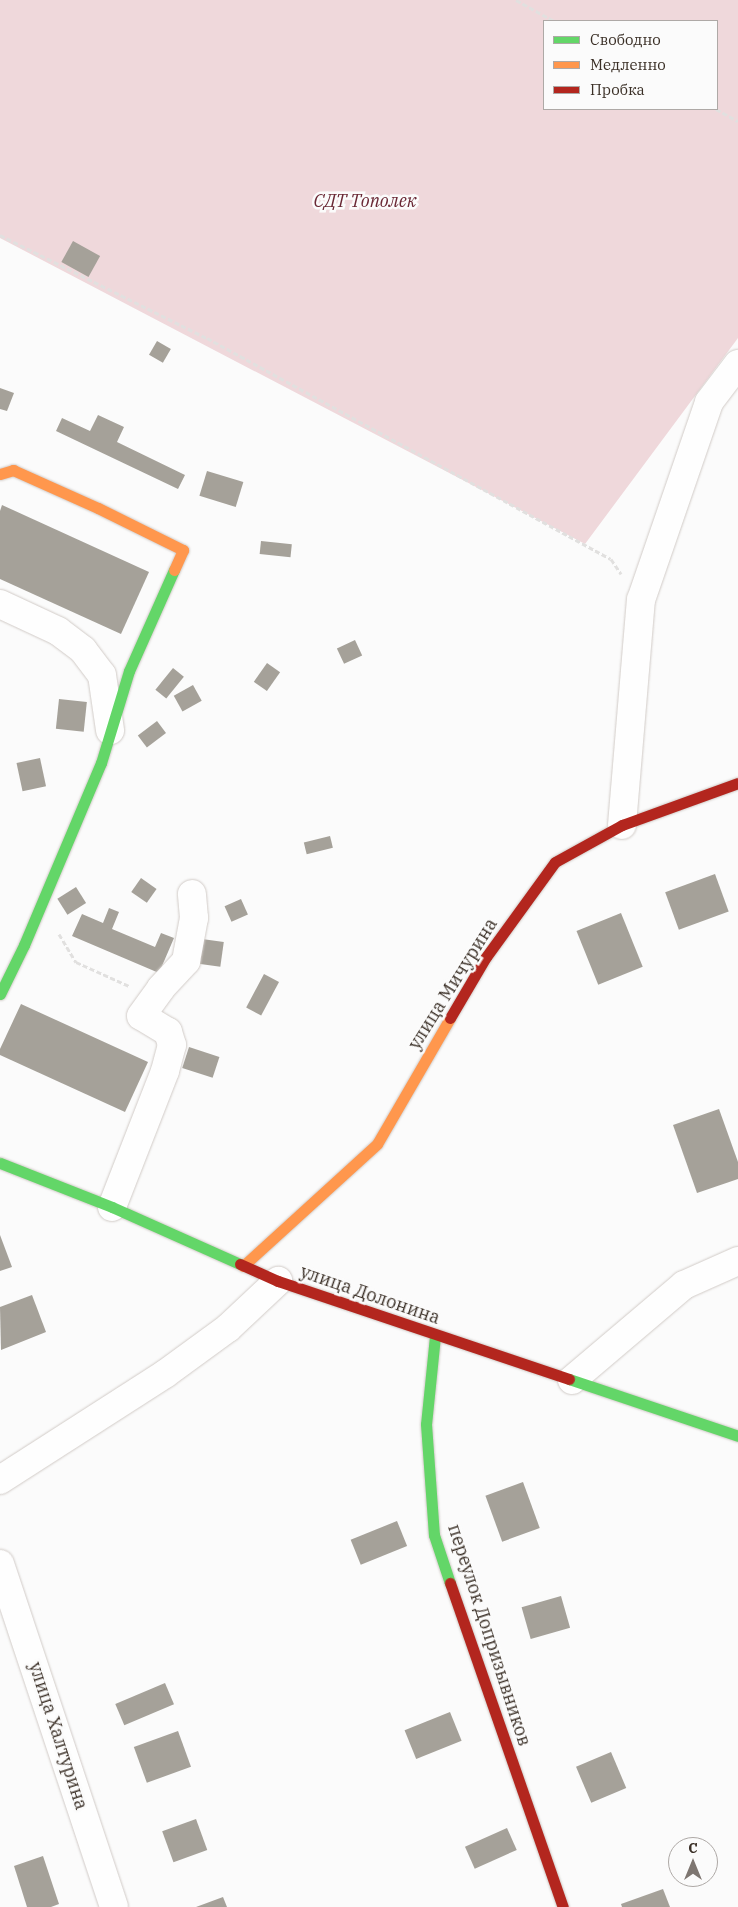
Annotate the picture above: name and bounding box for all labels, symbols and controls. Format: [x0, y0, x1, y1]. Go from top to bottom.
legend [543, 20, 718, 110]
text: Свободно [590, 30, 661, 49]
text: Медленно [590, 55, 666, 74]
text: Пробка [590, 80, 645, 99]
park label: СДТ Тополек [313, 190, 417, 212]
street label: улица Мичурина [404, 914, 502, 1054]
street label: улица Долонина [297, 1261, 443, 1329]
street label: переулок Допризывников [443, 1521, 535, 1749]
street label: улица Халтурина [24, 1659, 92, 1813]
north arrow [668, 1837, 718, 1887]
text: С [688, 1839, 698, 1857]

